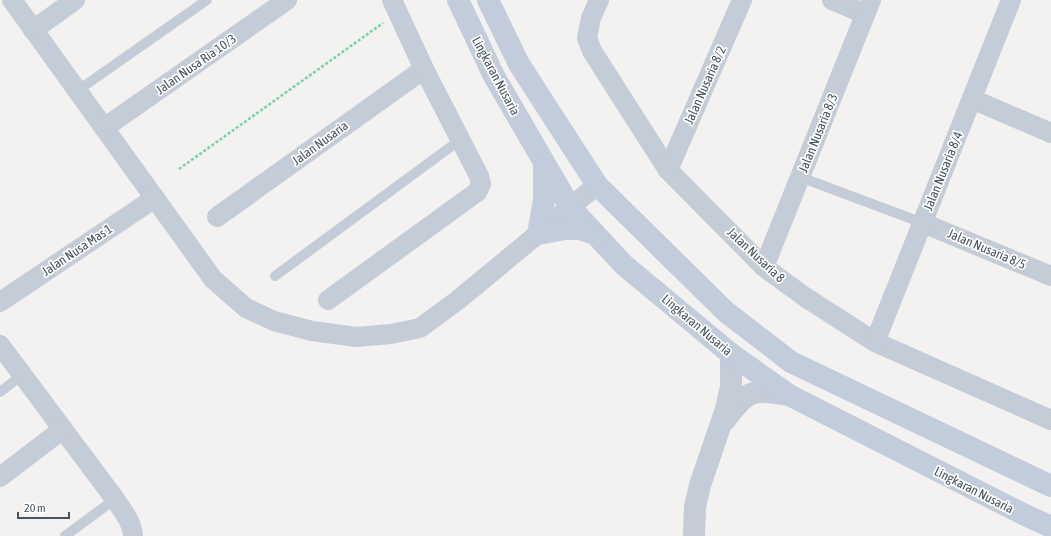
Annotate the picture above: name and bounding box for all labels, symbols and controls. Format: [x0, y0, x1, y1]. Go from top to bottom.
street label: Jalan Nusa Ria 10/3 [153, 31, 239, 97]
street label: Lingkaran Nusaria [469, 34, 523, 118]
street label: Jalan Nusaria 8/2 [681, 44, 729, 126]
street label: Jalan Nusaria 8/3 [795, 91, 841, 175]
street label: Jalan Nusaria [289, 118, 351, 168]
street label: Jalan Nusaria 8/4 [920, 129, 966, 213]
street label: Jalan Nusa Mas 1 [39, 221, 115, 279]
street label: Jalan Nusaria 8 [724, 225, 788, 285]
street label: Jalan Nusaria 8/5 [946, 226, 1028, 272]
street label: Lingkaran Nusaria [659, 291, 735, 359]
street label: Lingkaran Nusaria [932, 464, 1016, 516]
scale bar [18, 494, 69, 520]
text: 20 m [24, 501, 46, 515]

